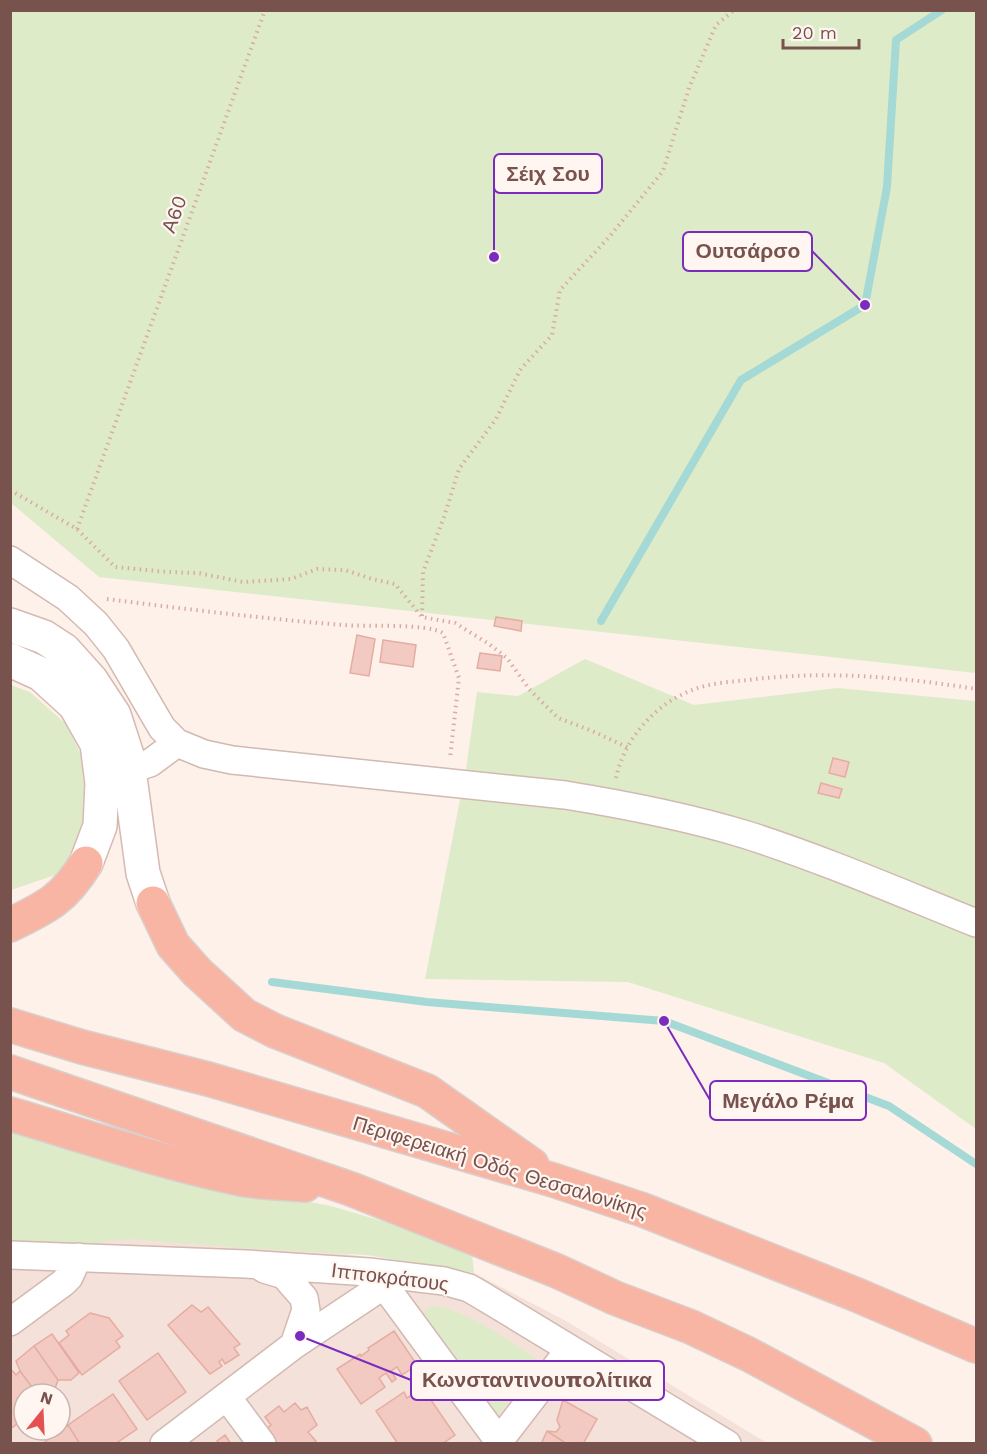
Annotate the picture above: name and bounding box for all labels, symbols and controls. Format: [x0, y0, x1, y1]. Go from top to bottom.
scale bar [783, 12, 860, 50]
text: 20 m [792, 22, 837, 43]
callout: Σέιχ Σου [494, 154, 602, 193]
text: Σέιχ Σου [506, 161, 590, 186]
street label: Α60 [156, 192, 192, 236]
callout: Ουτσάρσο [683, 232, 812, 271]
text: Ουτσάρσο [696, 238, 800, 263]
callout: Μεγάλο Ρέμα [710, 1081, 866, 1120]
text: Μεγάλο Ρέμα [722, 1088, 854, 1113]
street label: Περιφερειακή Οδός Θεσσαλονίκης [350, 1111, 650, 1223]
street label: Ιπποκράτους [330, 1258, 451, 1296]
callout: Κωνσταντινουπολίτικα [411, 1361, 664, 1400]
text: Κωνσταντινουπολίτικα [422, 1367, 652, 1392]
north arrow [12, 1382, 72, 1442]
text: N [38, 1387, 55, 1409]

